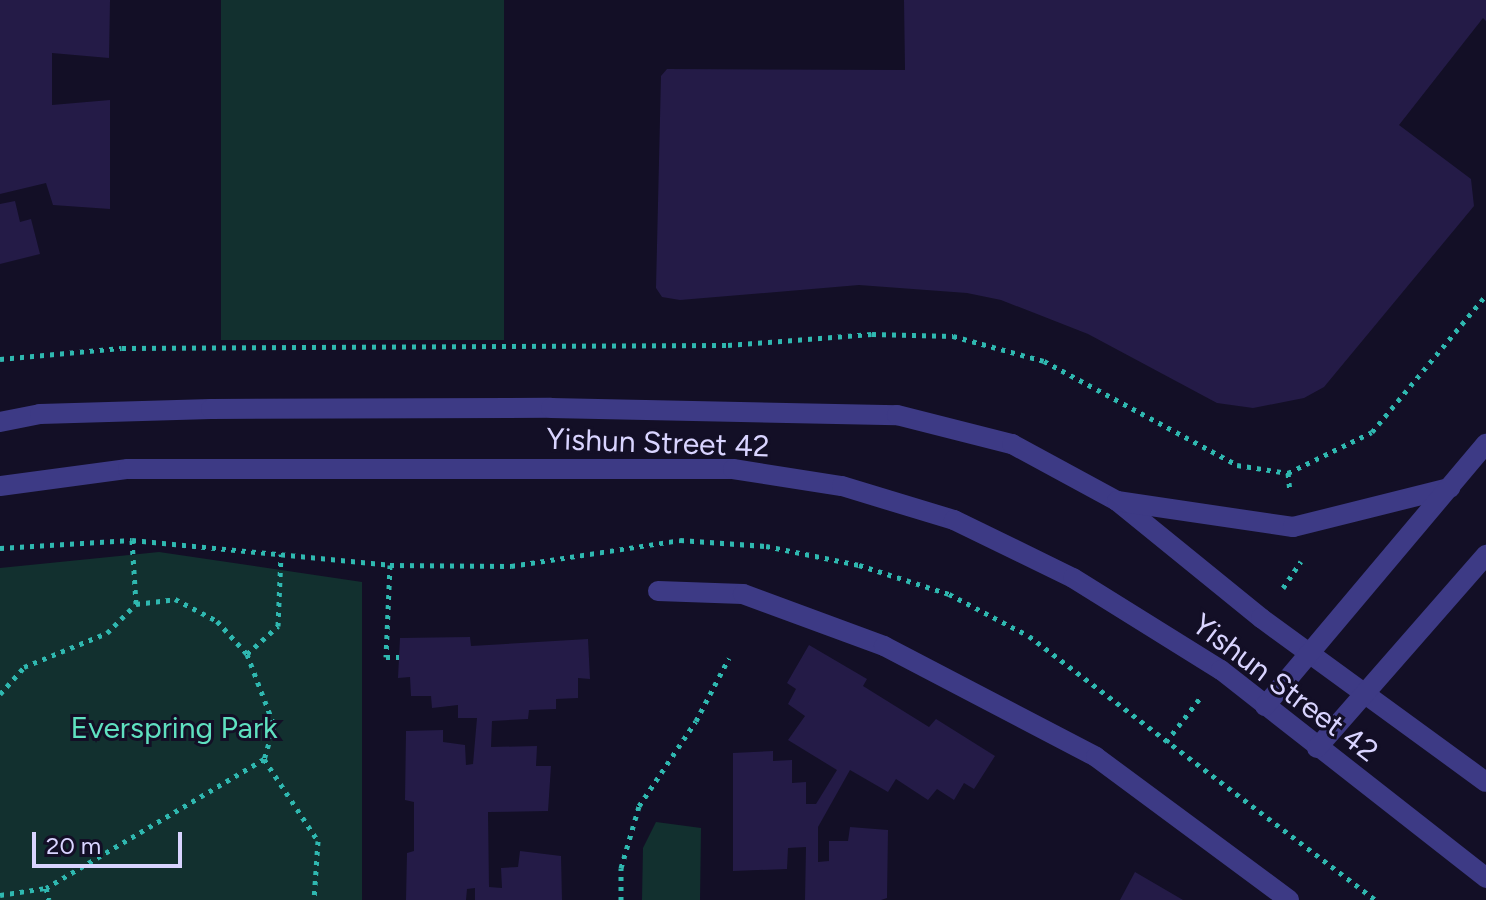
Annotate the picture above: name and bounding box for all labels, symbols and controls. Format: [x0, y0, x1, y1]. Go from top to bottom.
street label: Yishun Street 42 [546, 421, 770, 465]
street label: Yishun Street 42 [1185, 606, 1385, 770]
park label: Everspring Park [70, 710, 278, 746]
scale bar [36, 816, 186, 866]
text: 20 m [46, 831, 101, 860]

